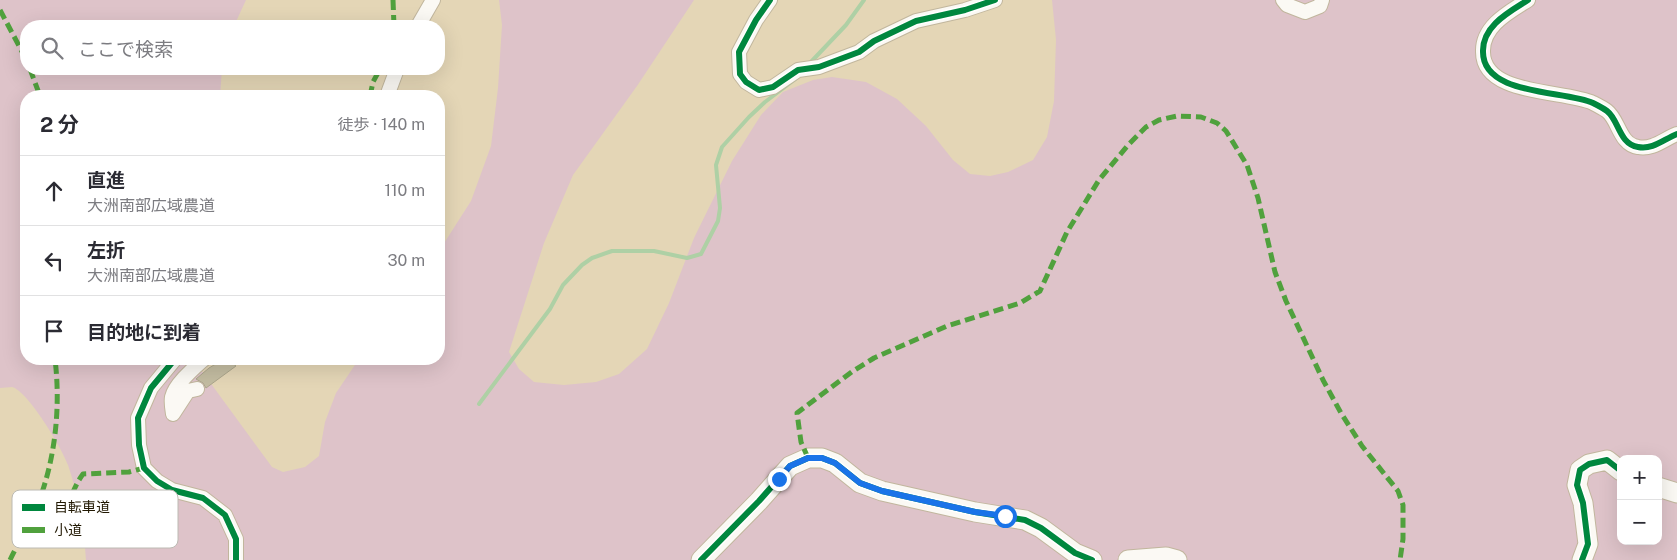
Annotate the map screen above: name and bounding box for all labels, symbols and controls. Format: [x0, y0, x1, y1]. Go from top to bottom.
search box [20, 20, 445, 75]
icon: search [38, 34, 66, 62]
text: ここで検索 [78, 38, 173, 60]
text: 2 分 [40, 112, 79, 137]
text: 徒歩 · 140 m [338, 115, 425, 134]
text: 直進 [87, 169, 125, 191]
icon: ahead [40, 177, 68, 205]
text: 110 m [384, 181, 425, 200]
text: 大洲南部広域農道 [87, 196, 215, 215]
text: 左折 [87, 239, 125, 261]
icon: left [40, 247, 68, 275]
text: 30 m [388, 251, 425, 270]
text: 大洲南部広域農道 [87, 266, 215, 285]
icon: arrive [40, 317, 68, 345]
text: 目的地に到着 [87, 321, 201, 343]
map controls [1617, 455, 1662, 545]
button: + [1617, 455, 1662, 500]
route end [768, 468, 791, 491]
legend [12, 490, 178, 548]
text: 自転車道 [54, 499, 110, 515]
button: − [1617, 500, 1662, 545]
route start [994, 505, 1017, 528]
text: 小道 [54, 522, 82, 538]

